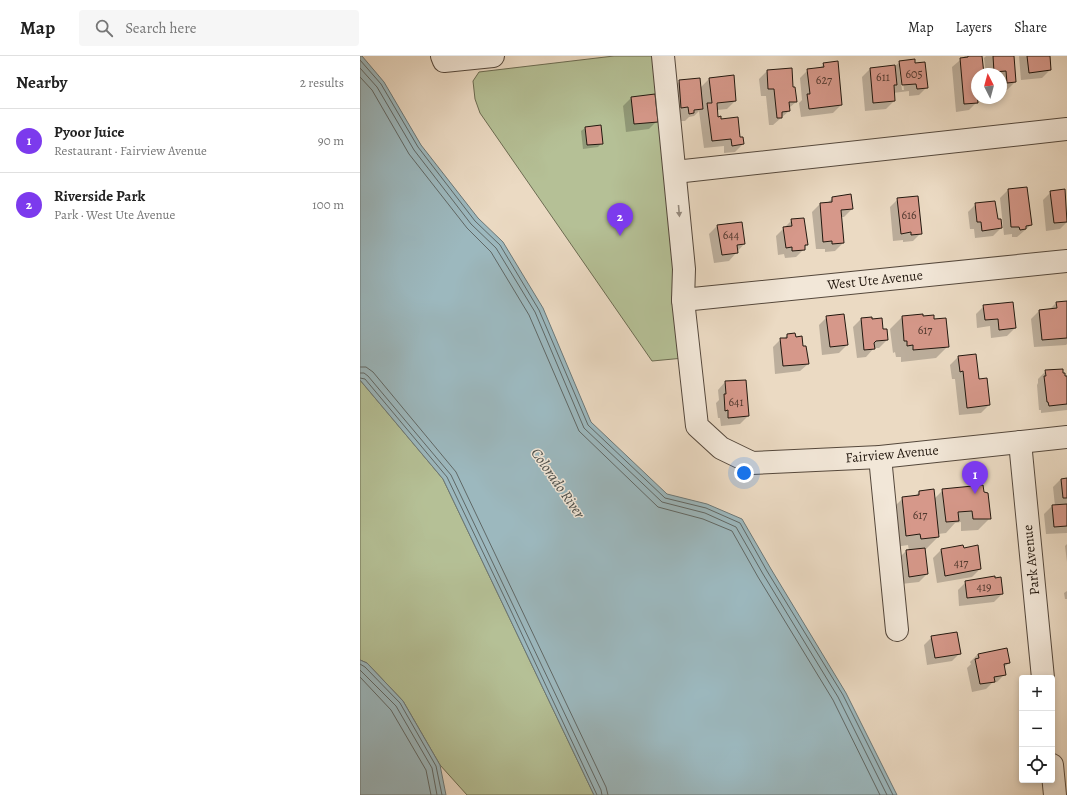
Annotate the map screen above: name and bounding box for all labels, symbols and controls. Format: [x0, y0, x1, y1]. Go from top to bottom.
search box [79, 10, 359, 46]
text: Map [20, 15, 55, 41]
icon: search [93, 17, 115, 39]
text: Search here [125, 18, 197, 38]
text: Map [908, 18, 934, 37]
text: Layers [956, 18, 992, 37]
text: Share [1014, 18, 1047, 37]
house number: 605 [905, 66, 923, 82]
north arrow [971, 68, 1007, 104]
house number: 611 [876, 69, 890, 85]
text: Nearby [16, 71, 67, 94]
house number: 627 [816, 72, 833, 88]
text: 2 results [300, 74, 344, 91]
text: Pyoor Juice [54, 122, 124, 142]
text: 1 [27, 132, 31, 149]
text: 90 m [318, 132, 344, 149]
text: Restaurant · Fairview Avenue [54, 142, 207, 159]
text: Riverside Park [54, 186, 145, 206]
text: 2 [26, 196, 32, 213]
text: 100 m [312, 196, 344, 213]
pin: 2 [607, 203, 633, 236]
one-way arrow [676, 204, 682, 217]
text: Park · West Ute Avenue [54, 206, 175, 223]
house number: 616 [901, 207, 917, 223]
house number: 644 [723, 227, 740, 243]
street label: West Ute Avenue [825, 266, 924, 295]
house number: 617 [918, 322, 933, 338]
house number: 641 [728, 394, 744, 410]
street label: Fairview Avenue [845, 440, 939, 468]
water label: Colorado River [526, 444, 590, 523]
pin: 1 [962, 461, 988, 494]
your location [734, 463, 754, 483]
house number: 617 [913, 507, 928, 523]
street label: Park Avenue [1018, 524, 1044, 596]
house number: 417 [954, 555, 969, 571]
house number: 419 [976, 579, 992, 595]
map controls [1019, 675, 1055, 783]
button: + [1019, 675, 1055, 711]
button: − [1019, 711, 1055, 747]
button: locate [1019, 747, 1055, 783]

